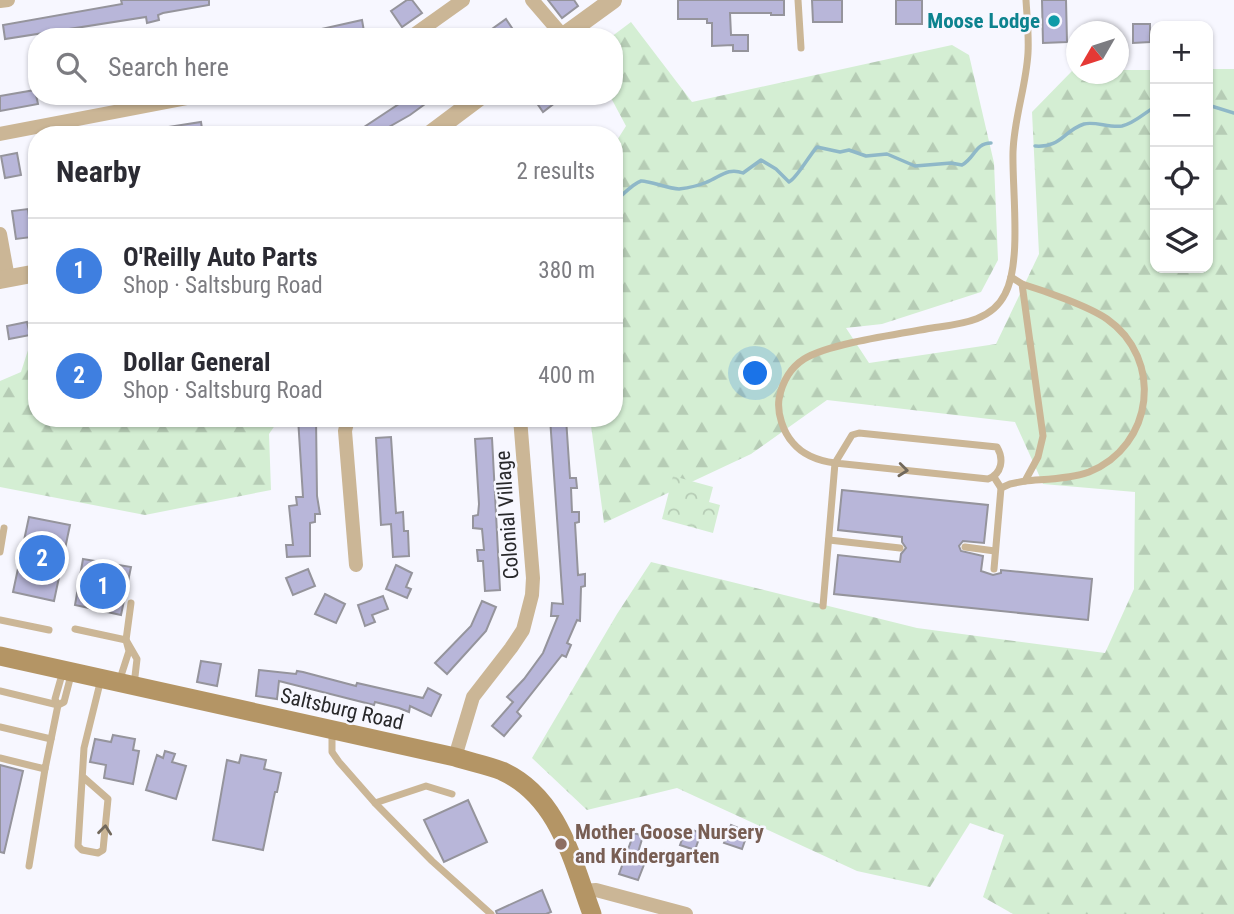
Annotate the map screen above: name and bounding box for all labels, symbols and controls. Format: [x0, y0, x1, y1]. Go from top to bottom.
place label: Moose Lodge [927, 9, 1040, 33]
marker: Moose Lodge [1046, 13, 1062, 29]
north arrow [1066, 21, 1129, 84]
map controls [1150, 21, 1213, 273]
button: + [1150, 21, 1213, 84]
search box [28, 28, 623, 105]
icon: search [52, 48, 90, 86]
text: Search here [108, 52, 229, 82]
button: − [1150, 84, 1213, 147]
button: locate [1150, 147, 1213, 210]
text: Nearby [56, 154, 141, 189]
text: 2 results [517, 158, 595, 185]
button: layers [1150, 210, 1213, 273]
text: O'Reilly Auto Parts [123, 242, 318, 272]
text: 1 [73, 257, 85, 284]
text: 380 m [538, 257, 595, 284]
text: Shop · Saltsburg Road [123, 272, 323, 299]
text: Dollar General [123, 347, 271, 377]
your location [738, 356, 772, 390]
text: 2 [73, 362, 85, 389]
text: 400 m [538, 362, 595, 389]
text: Shop · Saltsburg Road [123, 377, 323, 404]
street label: Colonial Village [491, 450, 523, 580]
one-way arrow [897, 462, 909, 477]
pin: 2 [19, 532, 65, 584]
pin: 1 [80, 560, 126, 612]
street label: Saltsburg Road [278, 683, 406, 735]
place label: Mother Goose Nursery and Kindergarten [575, 820, 764, 868]
one-way arrow [97, 824, 112, 835]
marker: Mother Goose Nursery and Kindergarten [553, 836, 569, 852]

